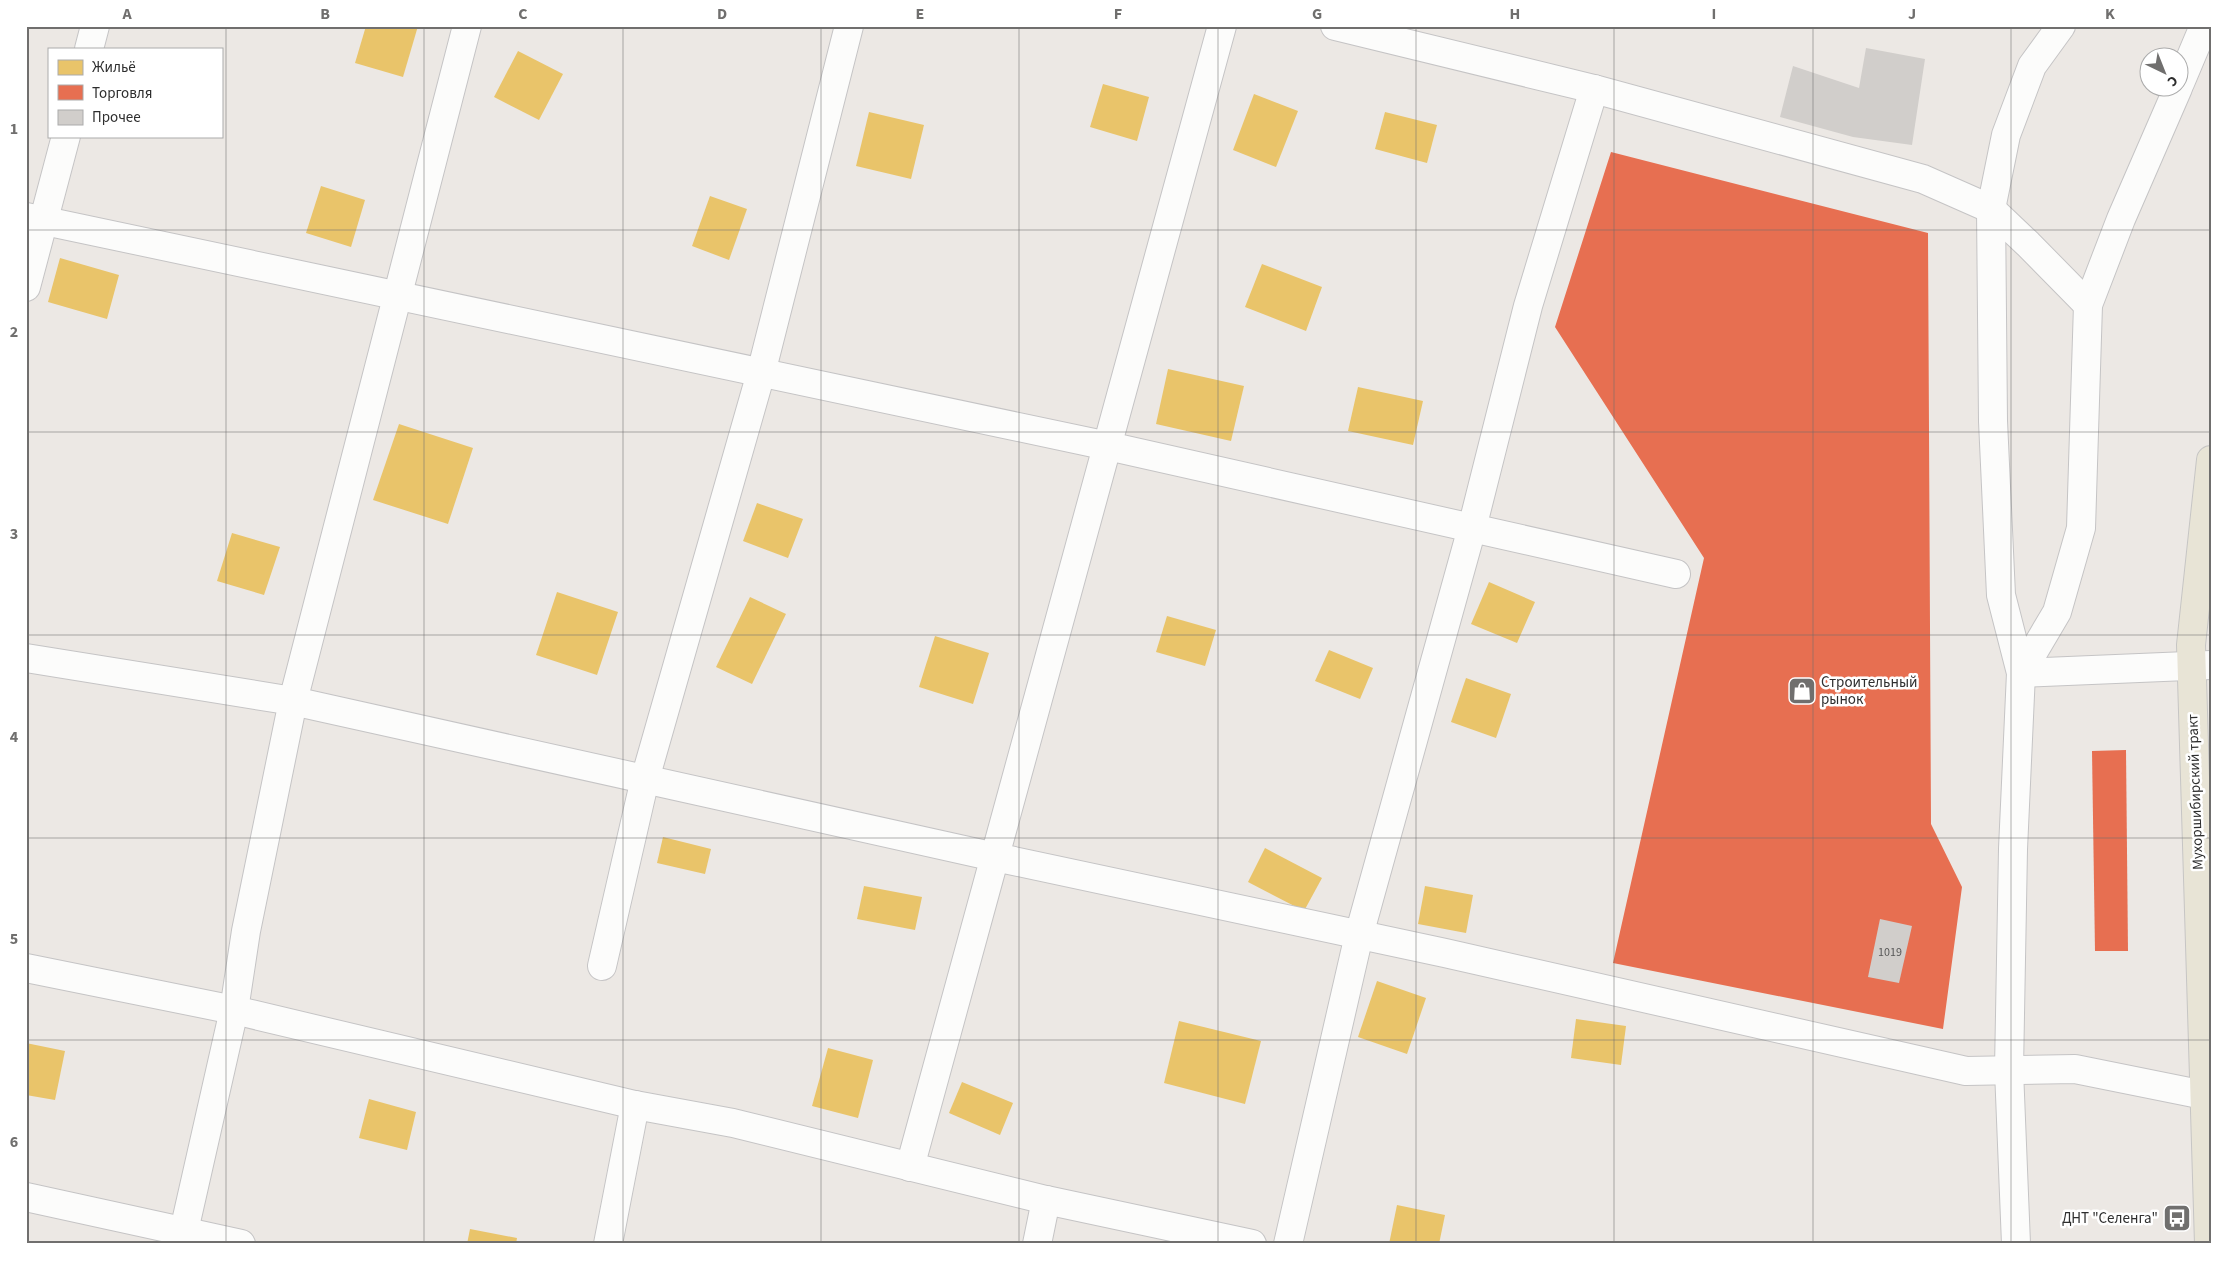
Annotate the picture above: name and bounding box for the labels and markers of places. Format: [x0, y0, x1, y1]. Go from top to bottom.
place label: Строительный рынок [1821, 672, 1917, 710]
shop icon: Строительный рынок [1787, 676, 1817, 706]
bus stop icon: ДНТ "Селенга" [2162, 1203, 2192, 1233]
place label: ДНТ "Селенга" [2062, 1208, 2158, 1229]

